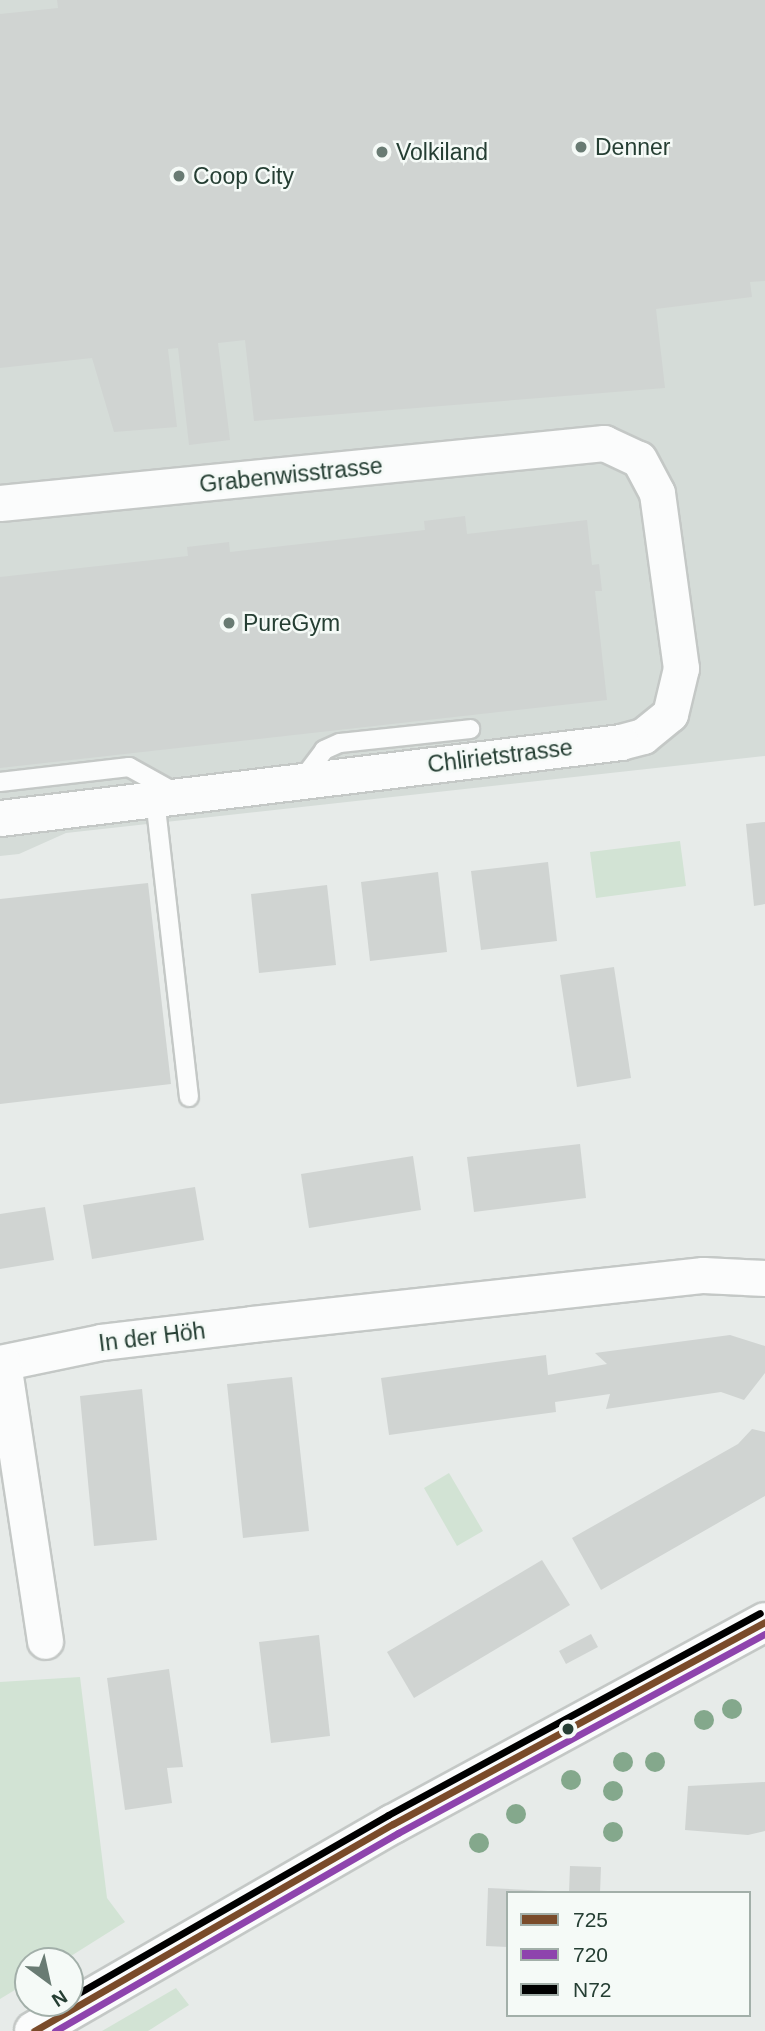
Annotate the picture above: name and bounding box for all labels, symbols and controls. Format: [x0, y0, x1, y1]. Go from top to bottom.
place label: Denner [595, 133, 670, 161]
place label: Volkiland [396, 138, 488, 166]
marker: Denner [573, 139, 589, 155]
marker: Volkiland [374, 144, 390, 160]
place label: Coop City [193, 162, 294, 190]
marker: Coop City [171, 168, 187, 184]
street label: Grabenwisstrasse [198, 452, 384, 498]
place label: PureGym [243, 609, 340, 637]
marker: PureGym [221, 615, 237, 631]
street label: Chlirietstrasse [426, 733, 574, 779]
street label: In der Höh [97, 1317, 207, 1357]
unlabelled marker [561, 1722, 575, 1736]
legend [506, 1891, 751, 2017]
text: 725 [573, 1908, 608, 1931]
text: 720 [573, 1943, 608, 1966]
north arrow [14, 1947, 84, 2017]
text: N72 [573, 1978, 612, 2001]
text: N [48, 1986, 71, 2011]

